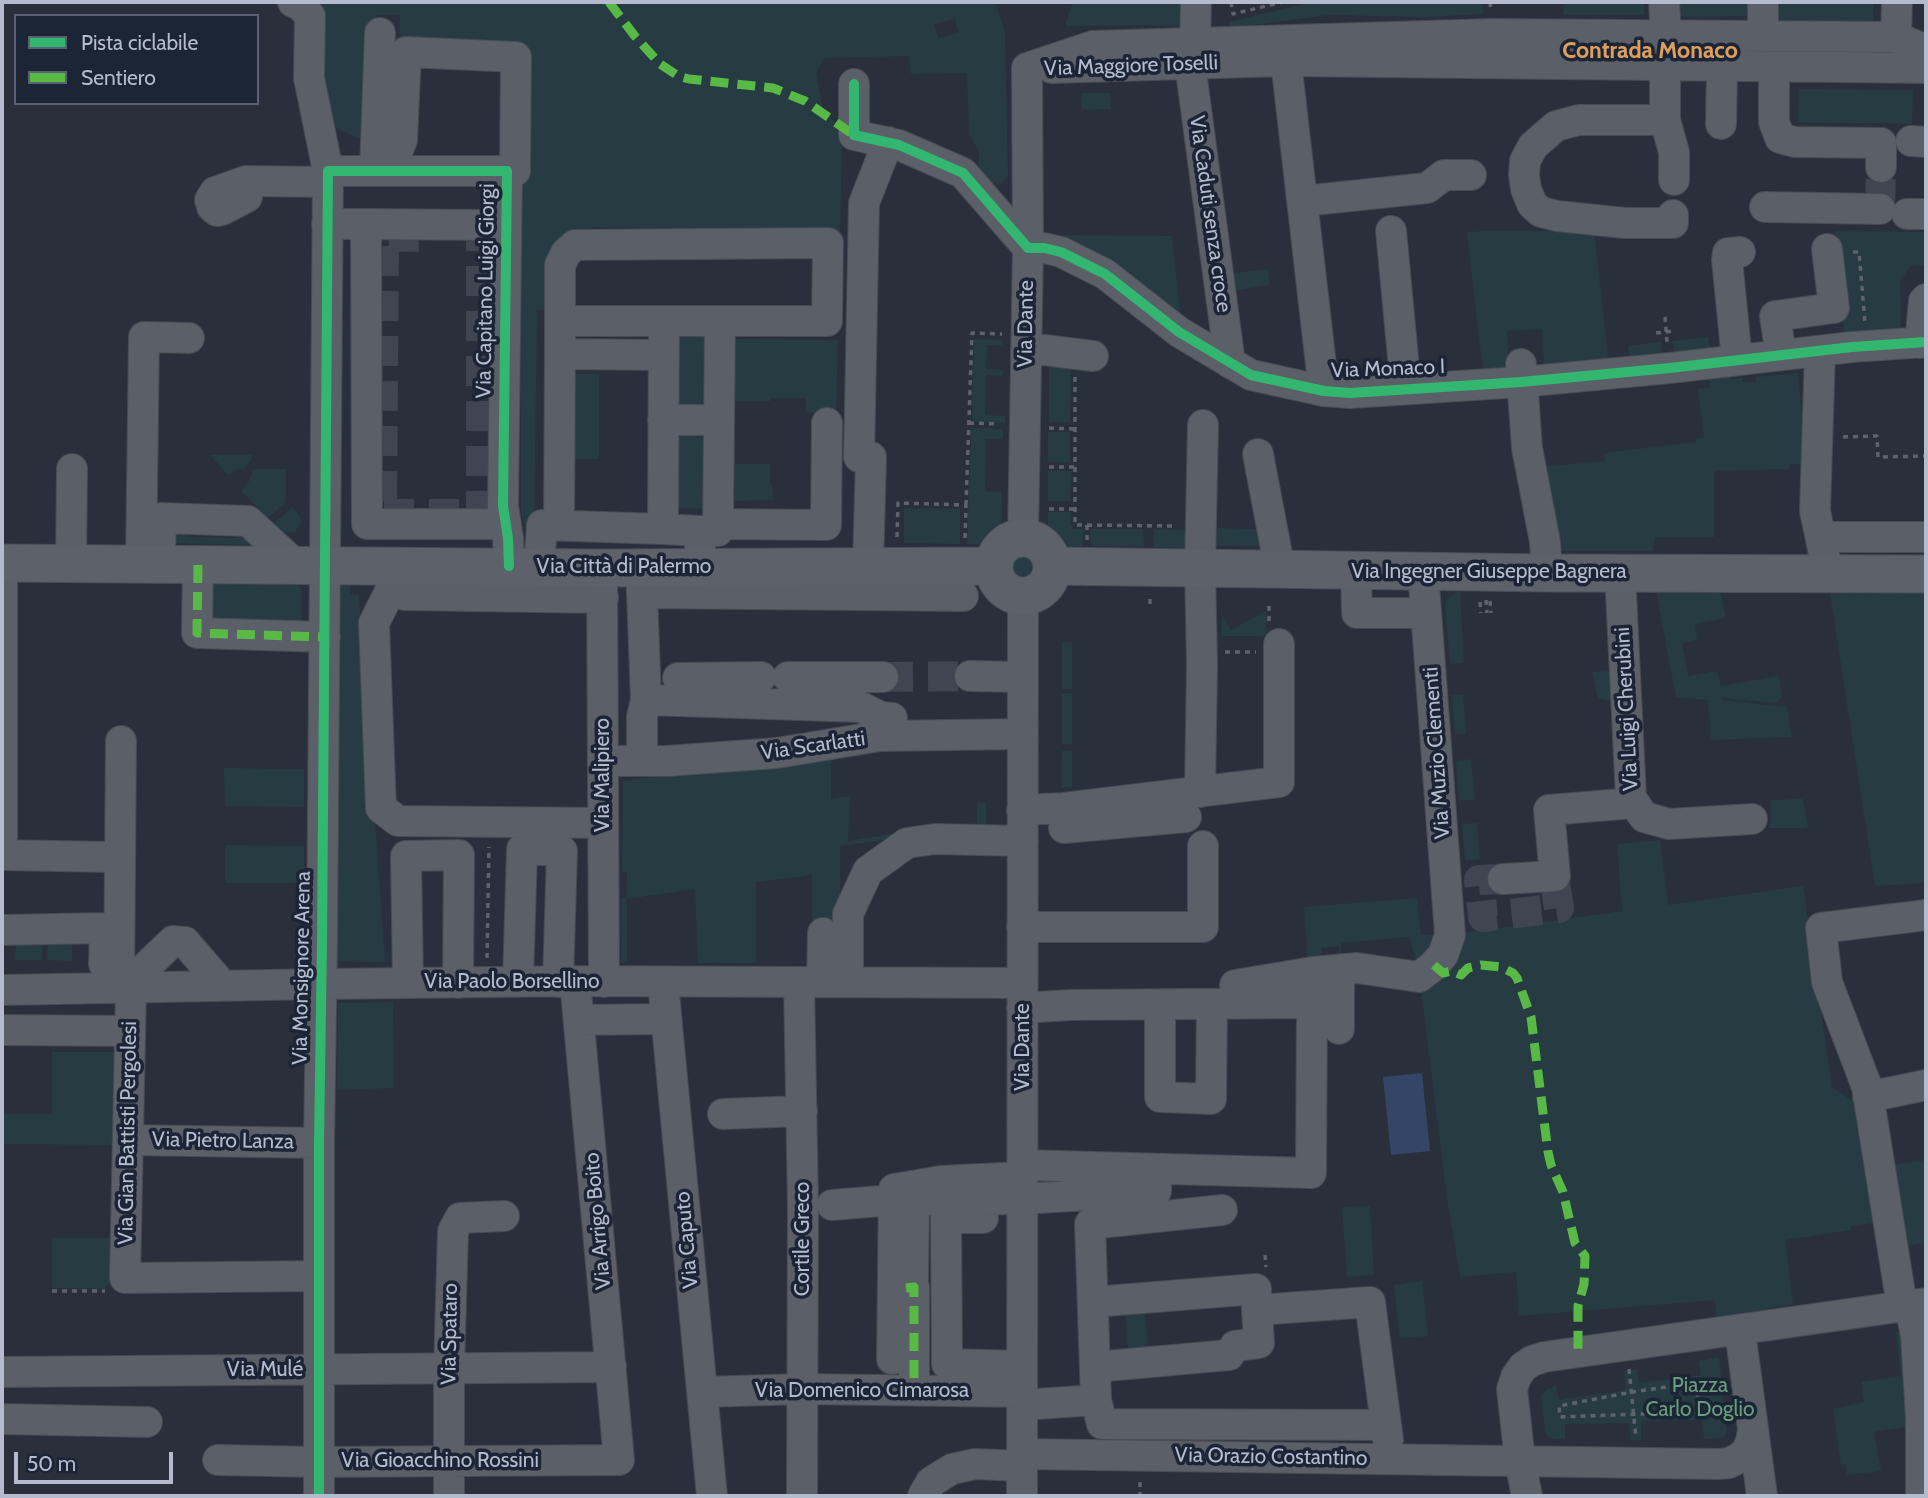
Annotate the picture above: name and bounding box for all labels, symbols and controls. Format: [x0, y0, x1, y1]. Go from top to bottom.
legend [14, 14, 259, 105]
text: Pista ciclabile [81, 30, 198, 55]
district label: Contrada Monaco [1562, 37, 1738, 65]
street label: Via Maggiore Toselli [1044, 50, 1218, 82]
text: Sentiero [81, 65, 156, 90]
street label: Via Caduti senza croce [1184, 114, 1236, 314]
street label: Via Capitano Luigi Giorgi [472, 183, 500, 399]
street label: Via Dante [1013, 280, 1039, 368]
street label: Via Monaco I [1331, 354, 1445, 384]
street label: Via Città di Palermo [537, 554, 711, 580]
street label: Via Ingegner Giuseppe Bagnera [1351, 559, 1627, 585]
street label: Via Luigi Cherubini [1610, 627, 1644, 791]
street label: Via Muzio Clementi [1418, 666, 1456, 840]
street label: Via Malipiero [590, 718, 616, 832]
street label: Via Scarlatti [759, 726, 867, 766]
street label: Via Monsignore Arena [288, 871, 316, 1065]
street label: Via Paolo Borsellino [424, 969, 600, 995]
street label: Via Dante [1010, 1003, 1036, 1091]
street label: Via Gian Battisti Pergolesi [113, 1021, 143, 1245]
street label: Via Pietro Lanza [152, 1127, 294, 1155]
street label: Via Arrigo Boito [579, 1151, 617, 1291]
street label: Cortile Greco [790, 1182, 816, 1296]
street label: Via Caputo [670, 1190, 704, 1290]
street label: Via Spataro [437, 1283, 463, 1385]
street label: Via Mulé [227, 1357, 303, 1383]
park label: Piazza Carlo Doglio [1646, 1373, 1754, 1423]
street label: Via Domenico Cimarosa [755, 1378, 969, 1404]
scale bar [18, 1438, 177, 1482]
street label: Via Orazio Costantino [1174, 1443, 1368, 1471]
street label: Via Gioacchino Rossini [341, 1448, 539, 1474]
text: 50 m [27, 1451, 76, 1476]

